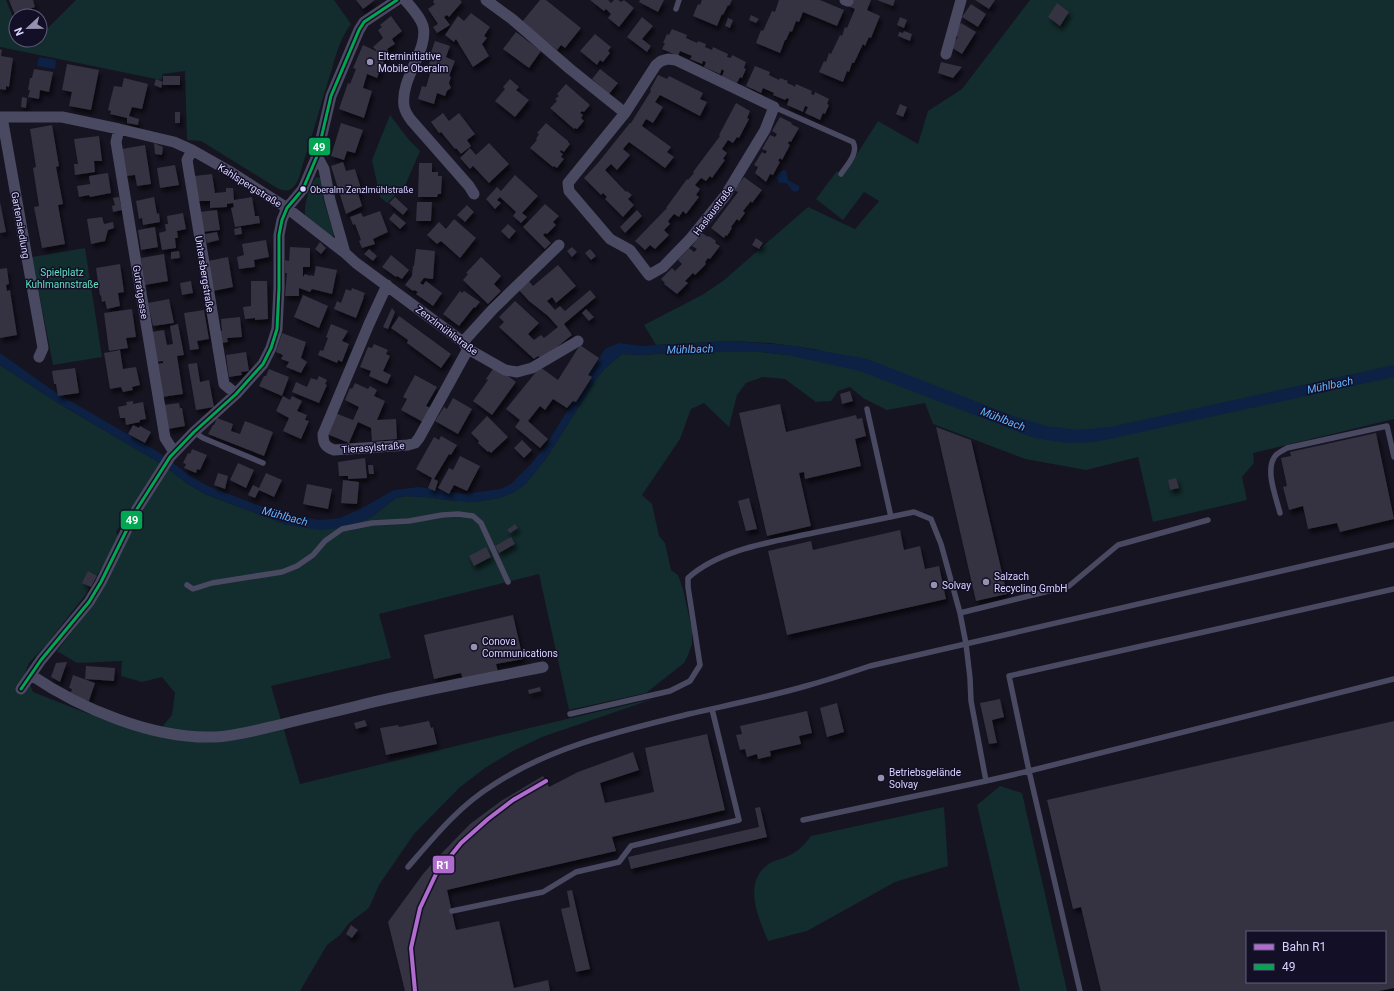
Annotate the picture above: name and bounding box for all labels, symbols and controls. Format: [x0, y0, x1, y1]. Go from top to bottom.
north arrow [8, 8, 48, 48]
text: N [12, 25, 27, 38]
place label: Elterninitiative Mobile Oberalm [378, 51, 449, 74]
marker: Elterninitiative Mobile Oberalm [365, 57, 375, 67]
line badge: 49 [308, 137, 331, 156]
text: 49 [313, 141, 325, 154]
street label: Kahlspergstraße [216, 161, 284, 209]
street label: Haslaustraße [691, 183, 736, 237]
marker: Oberalm Zenzlmühlstraße [298, 184, 308, 194]
place label: Oberalm Zenzlmühlstraße [310, 185, 414, 195]
street label: Gartensiedlung [9, 191, 32, 259]
street label: Untersbergstraße [193, 235, 216, 313]
street label: Gutratgasse [131, 264, 150, 320]
park label: Spielplatz Kuhlmannstraße [25, 267, 99, 290]
street label: Zenzlmühlstraße [414, 304, 480, 357]
water label: Mühlbach [666, 342, 714, 357]
water label: Mühlbach [1306, 374, 1355, 397]
water label: Mühlbach [979, 405, 1027, 434]
street label: Tierasylstraße [341, 440, 405, 455]
water label: Mühlbach [261, 504, 309, 529]
line badge: 49 [120, 510, 143, 530]
text: 49 [126, 514, 138, 527]
place label: Salzach Recycling GmbH [994, 571, 1067, 594]
marker: Salzach Recycling GmbH [981, 577, 991, 587]
marker: Solvay [929, 580, 939, 590]
place label: Solvay [942, 580, 971, 591]
place label: Conova Communications [482, 636, 558, 659]
marker: Conova Communications [469, 642, 479, 652]
place label: Betriebsgelände Solvay [889, 767, 961, 790]
marker: Betriebsgelände Solvay [876, 773, 886, 783]
line badge: R1 [432, 855, 455, 874]
text: R1 [436, 859, 450, 872]
legend [1246, 931, 1386, 983]
text: Bahn R1 [1282, 940, 1326, 954]
text: 49 [1282, 960, 1296, 974]

